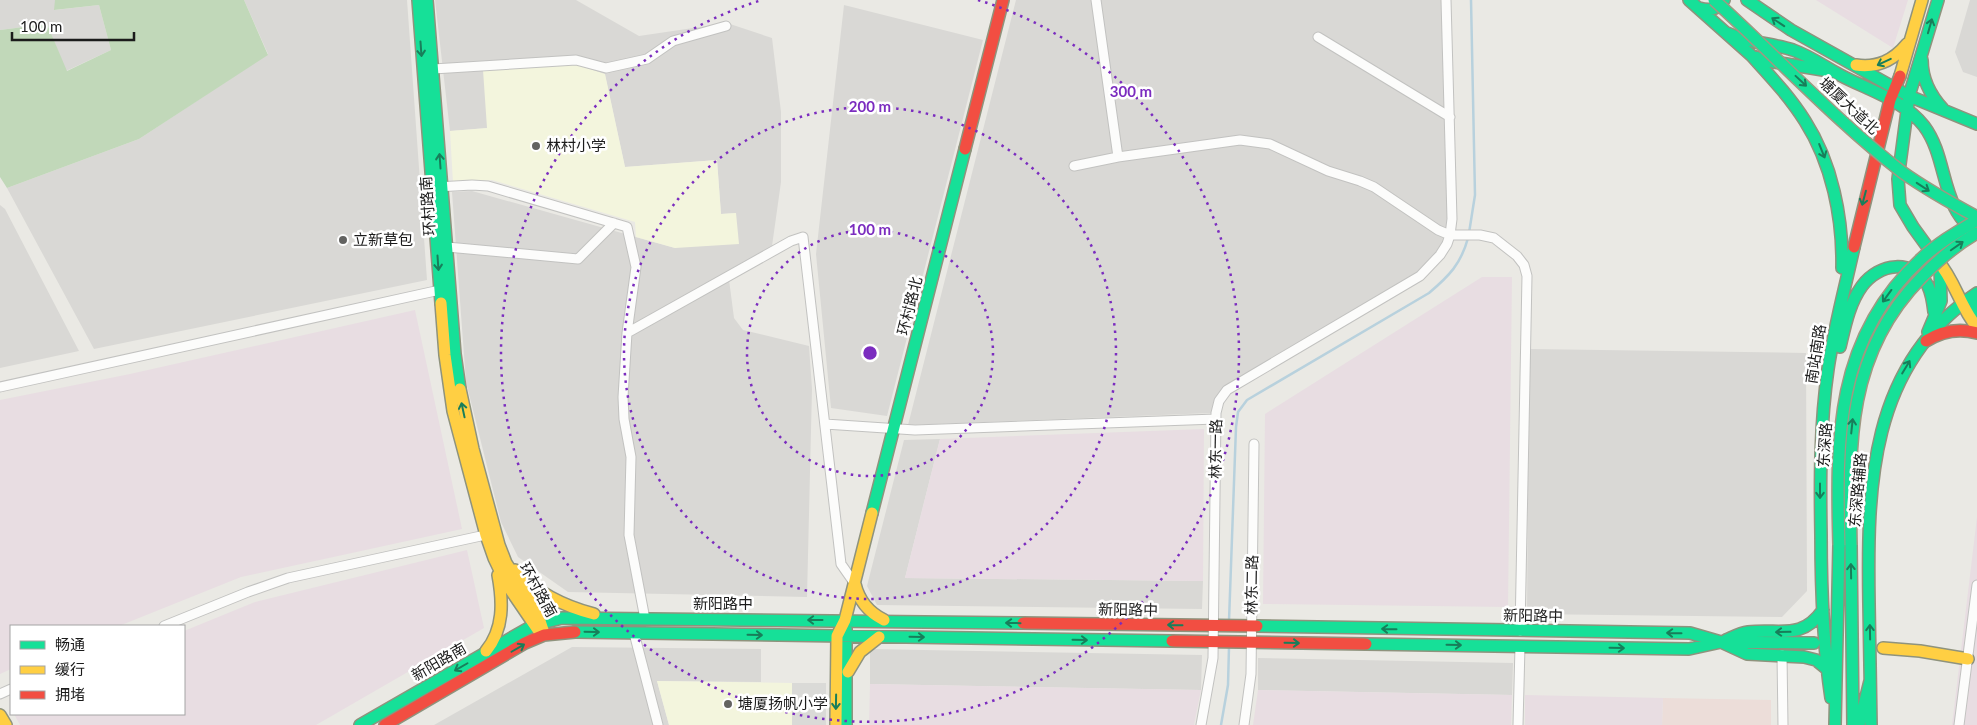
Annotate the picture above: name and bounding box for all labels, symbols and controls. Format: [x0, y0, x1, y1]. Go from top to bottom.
scale bar [12, 10, 135, 42]
text: 100 m [20, 17, 62, 35]
one-way arrow [1772, 17, 1786, 27]
one-way arrow [1926, 19, 1936, 35]
one-way arrow [417, 40, 426, 56]
one-way arrow [1877, 58, 1892, 68]
street label: 塘厦大道北 [1816, 73, 1883, 137]
one-way arrow [1794, 75, 1807, 87]
text: 300 m [1110, 82, 1152, 100]
text: 200 m [849, 97, 891, 115]
place label: 林村小学 [546, 136, 606, 154]
marker: 林村小学 [530, 140, 542, 152]
one-way arrow [1817, 143, 1827, 158]
one-way arrow [435, 154, 445, 170]
street label: 环村路南 [416, 176, 438, 237]
one-way arrow [1916, 182, 1930, 192]
one-way arrow [1859, 190, 1869, 206]
text: 100 m [849, 220, 891, 238]
place label: 立新草包 [353, 230, 413, 248]
marker: 立新草包 [337, 234, 349, 246]
one-way arrow [1949, 241, 1963, 251]
one-way arrow [433, 255, 443, 271]
street label: 环村路北 [893, 274, 925, 337]
one-way arrow [1882, 289, 1893, 302]
street label: 南站南路 [1801, 323, 1829, 385]
centre of rings [861, 344, 879, 362]
one-way arrow [1902, 360, 1912, 374]
one-way arrow [458, 403, 467, 419]
one-way arrow [1847, 418, 1857, 434]
street label: 林东一路 [1205, 419, 1225, 479]
street label: 东深路 [1813, 422, 1835, 468]
street label: 东深路辅路 [1845, 452, 1869, 528]
one-way arrow [1816, 483, 1825, 499]
street label: 林东二路 [1241, 555, 1261, 615]
street label: 环村路南 [516, 559, 561, 620]
one-way arrow [1846, 564, 1856, 580]
street label: 新阳路中 [693, 594, 753, 612]
street label: 新阳路中 [1098, 599, 1158, 619]
street label: 新阳路中 [1503, 605, 1563, 625]
one-way arrow [807, 615, 824, 625]
one-way arrow [1005, 618, 1021, 628]
one-way arrow [1167, 621, 1183, 630]
one-way arrow [1381, 624, 1398, 634]
one-way arrow [1865, 624, 1875, 640]
legend [10, 625, 185, 715]
one-way arrow [584, 627, 600, 637]
one-way arrow [1776, 627, 1792, 637]
one-way arrow [1666, 628, 1682, 638]
one-way arrow [746, 630, 763, 640]
one-way arrow [908, 632, 925, 642]
text: 畅通 [55, 635, 85, 653]
one-way arrow [1071, 635, 1087, 644]
street label: 新阳路南 [408, 638, 469, 684]
one-way arrow [1284, 638, 1300, 648]
one-way arrow [1446, 640, 1462, 650]
one-way arrow [510, 642, 524, 652]
one-way arrow [1608, 643, 1624, 653]
text: 缓行 [55, 660, 85, 678]
one-way arrow [454, 663, 469, 672]
text: 拥堵 [55, 685, 85, 703]
place label: 塘厦扬帆小学 [738, 694, 828, 712]
one-way arrow [831, 694, 841, 710]
marker: 塘厦扬帆小学 [722, 698, 734, 710]

